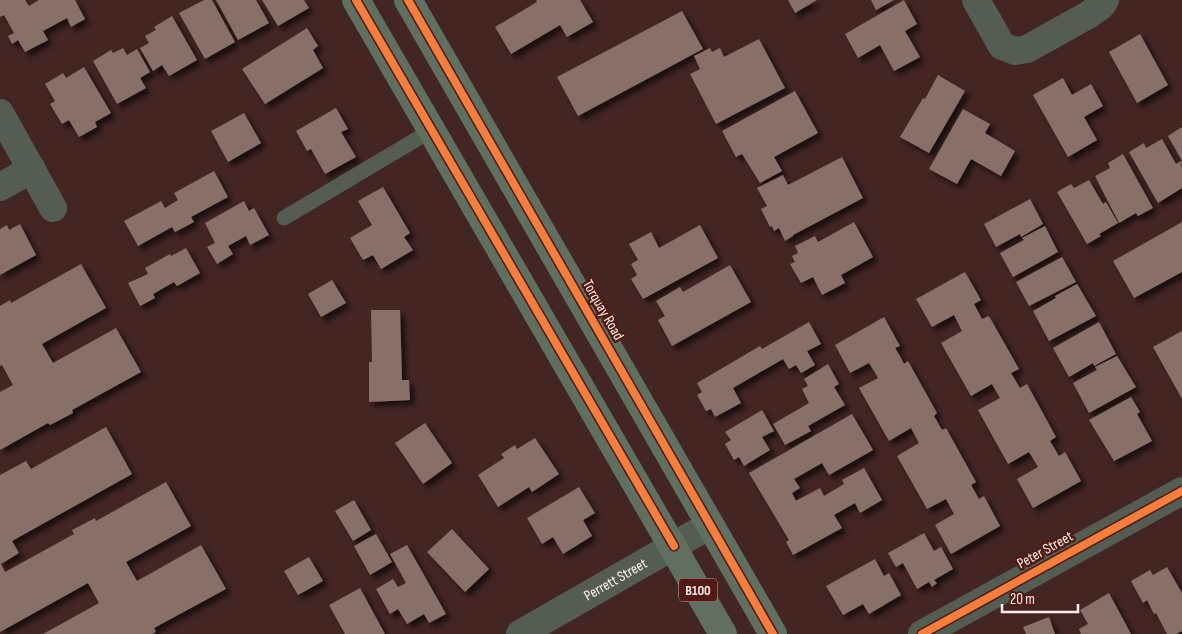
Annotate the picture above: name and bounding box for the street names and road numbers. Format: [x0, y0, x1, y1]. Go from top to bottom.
street label: Torquay Road [578, 276, 628, 344]
street label: Peter Street [1014, 527, 1077, 573]
street label: Perrett Street [580, 553, 651, 605]
road number: B100 [679, 578, 717, 602]

